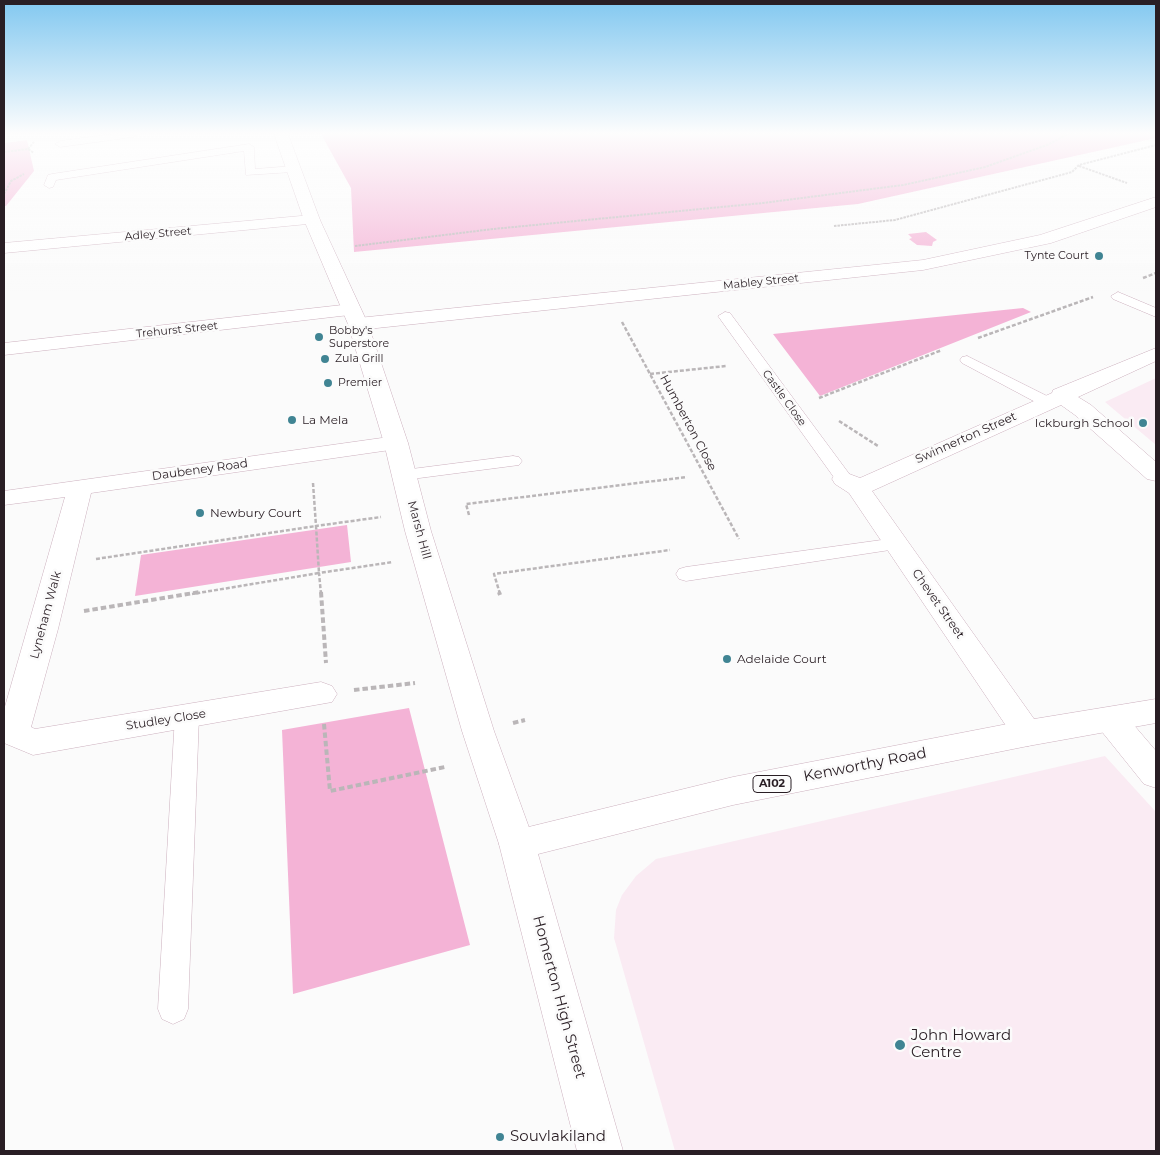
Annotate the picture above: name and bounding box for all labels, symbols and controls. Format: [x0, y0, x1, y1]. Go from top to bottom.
street label: Adley Street [124, 225, 192, 243]
place label: Tynte Court [1025, 249, 1089, 263]
marker: Tynte Court [1093, 250, 1105, 262]
street label: Mabley Street [722, 271, 800, 293]
street label: Trehurst Street [135, 319, 219, 341]
place label: Bobby's Superstore [329, 324, 389, 350]
marker: Bobby's Superstore [313, 331, 325, 343]
place label: Zula Grill [335, 352, 384, 366]
marker: Zula Grill [319, 353, 331, 365]
street label: Castle Close [759, 367, 809, 429]
street label: Humberton Close [657, 373, 719, 473]
place label: Premier [338, 376, 382, 390]
marker: Premier [322, 377, 334, 389]
street label: Swinnerton Street [913, 409, 1019, 467]
place label: La Mela [302, 413, 348, 427]
marker: La Mela [286, 414, 298, 426]
place label: Ickburgh School [1035, 416, 1133, 430]
marker: Ickburgh School [1137, 417, 1149, 429]
street label: Daubeney Road [151, 456, 249, 484]
street label: Marsh Hill [404, 499, 434, 561]
place label: Newbury Court [210, 506, 302, 520]
marker: Newbury Court [194, 507, 206, 519]
street label: Chevet Street [909, 566, 967, 642]
street label: Lyneham Walk [27, 570, 65, 660]
place label: Adelaide Court [737, 652, 827, 666]
marker: Adelaide Court [721, 653, 733, 665]
street label: Studley Close [125, 707, 207, 733]
street label: Kenworthy Road [802, 744, 928, 786]
road number: A102 [753, 776, 791, 792]
street label: Homerton High Street [529, 914, 589, 1080]
place label: John Howard Centre [911, 1027, 1011, 1062]
marker: John Howard Centre [893, 1038, 907, 1052]
place label: Souvlakiland [510, 1128, 606, 1146]
marker: Souvlakiland [494, 1131, 506, 1143]

